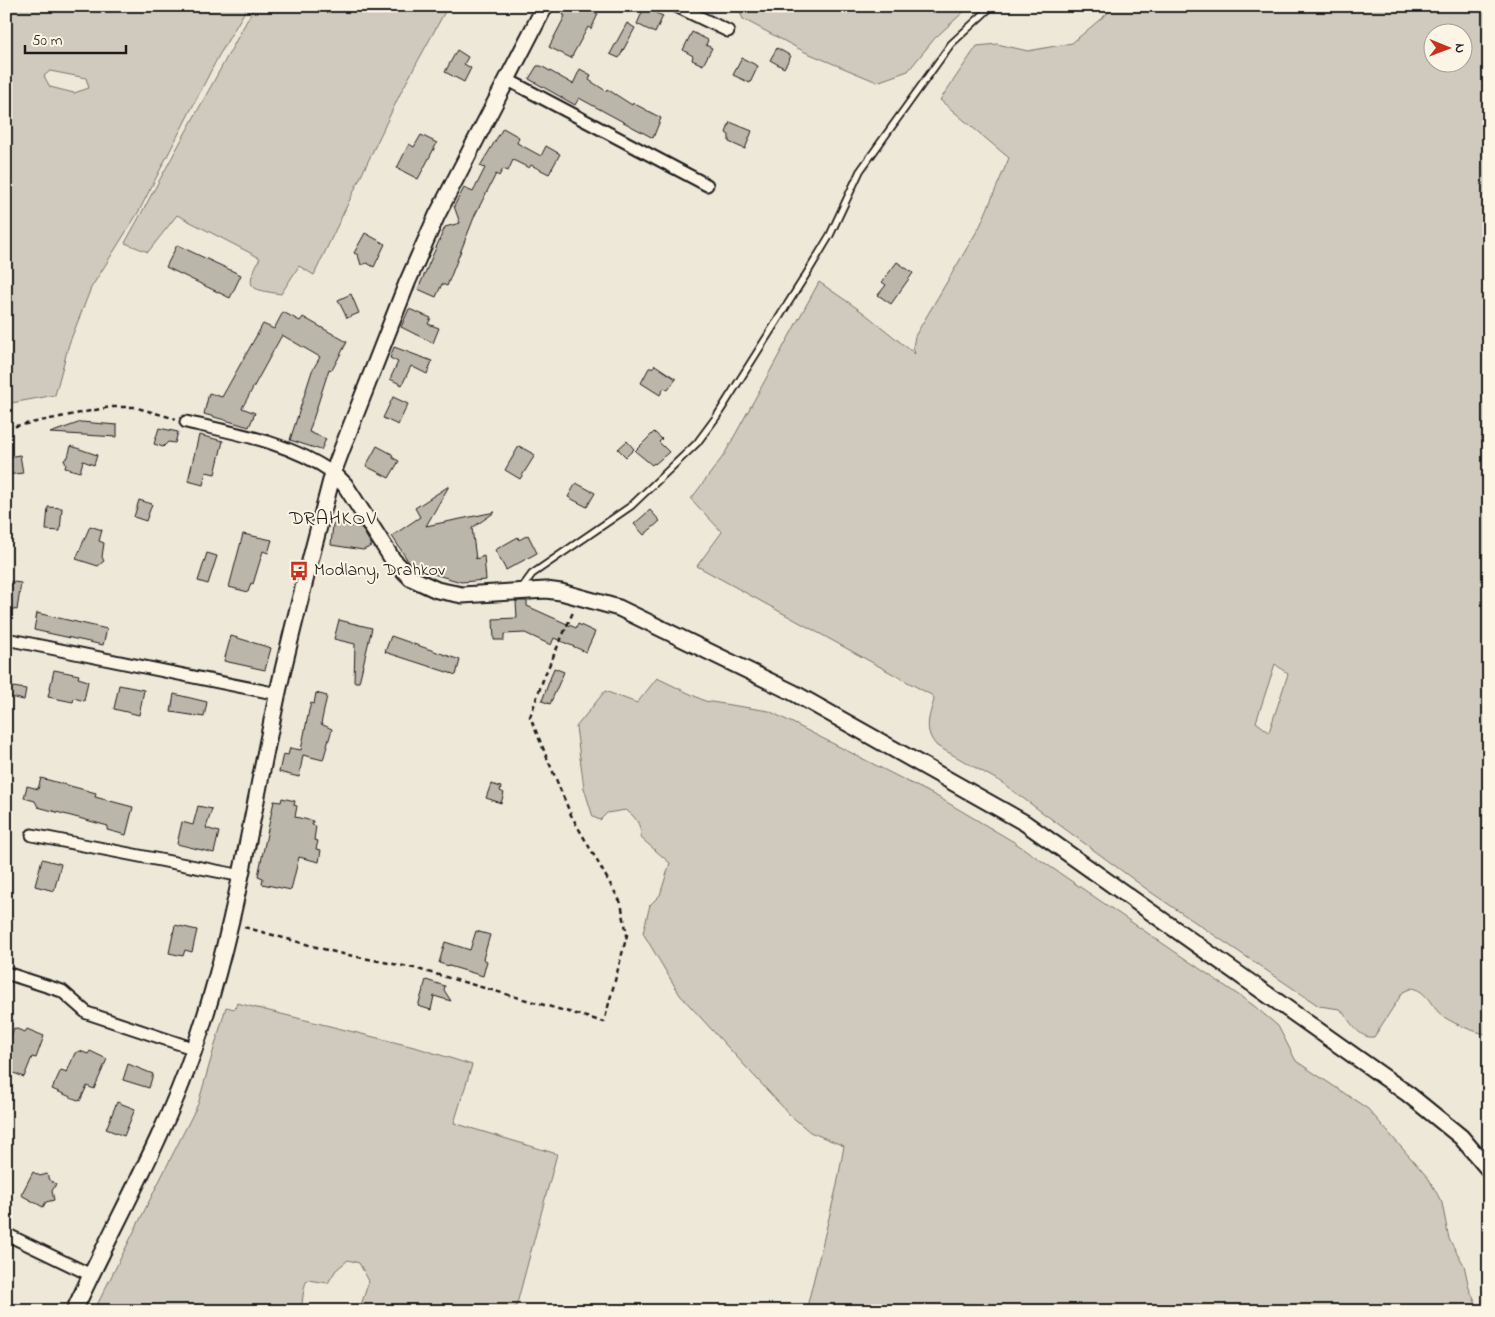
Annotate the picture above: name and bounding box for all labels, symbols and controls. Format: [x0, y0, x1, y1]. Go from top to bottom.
scale bar [25, 22, 126, 54]
north arrow [1422, 22, 1472, 72]
text: 50 m [32, 30, 63, 52]
text: N [1449, 43, 1470, 53]
district label: DRAHKOV [288, 505, 377, 534]
place label: Modlany, Drahkov [314, 558, 445, 584]
bus stop icon: Modlany, Drahkov [288, 560, 310, 582]

